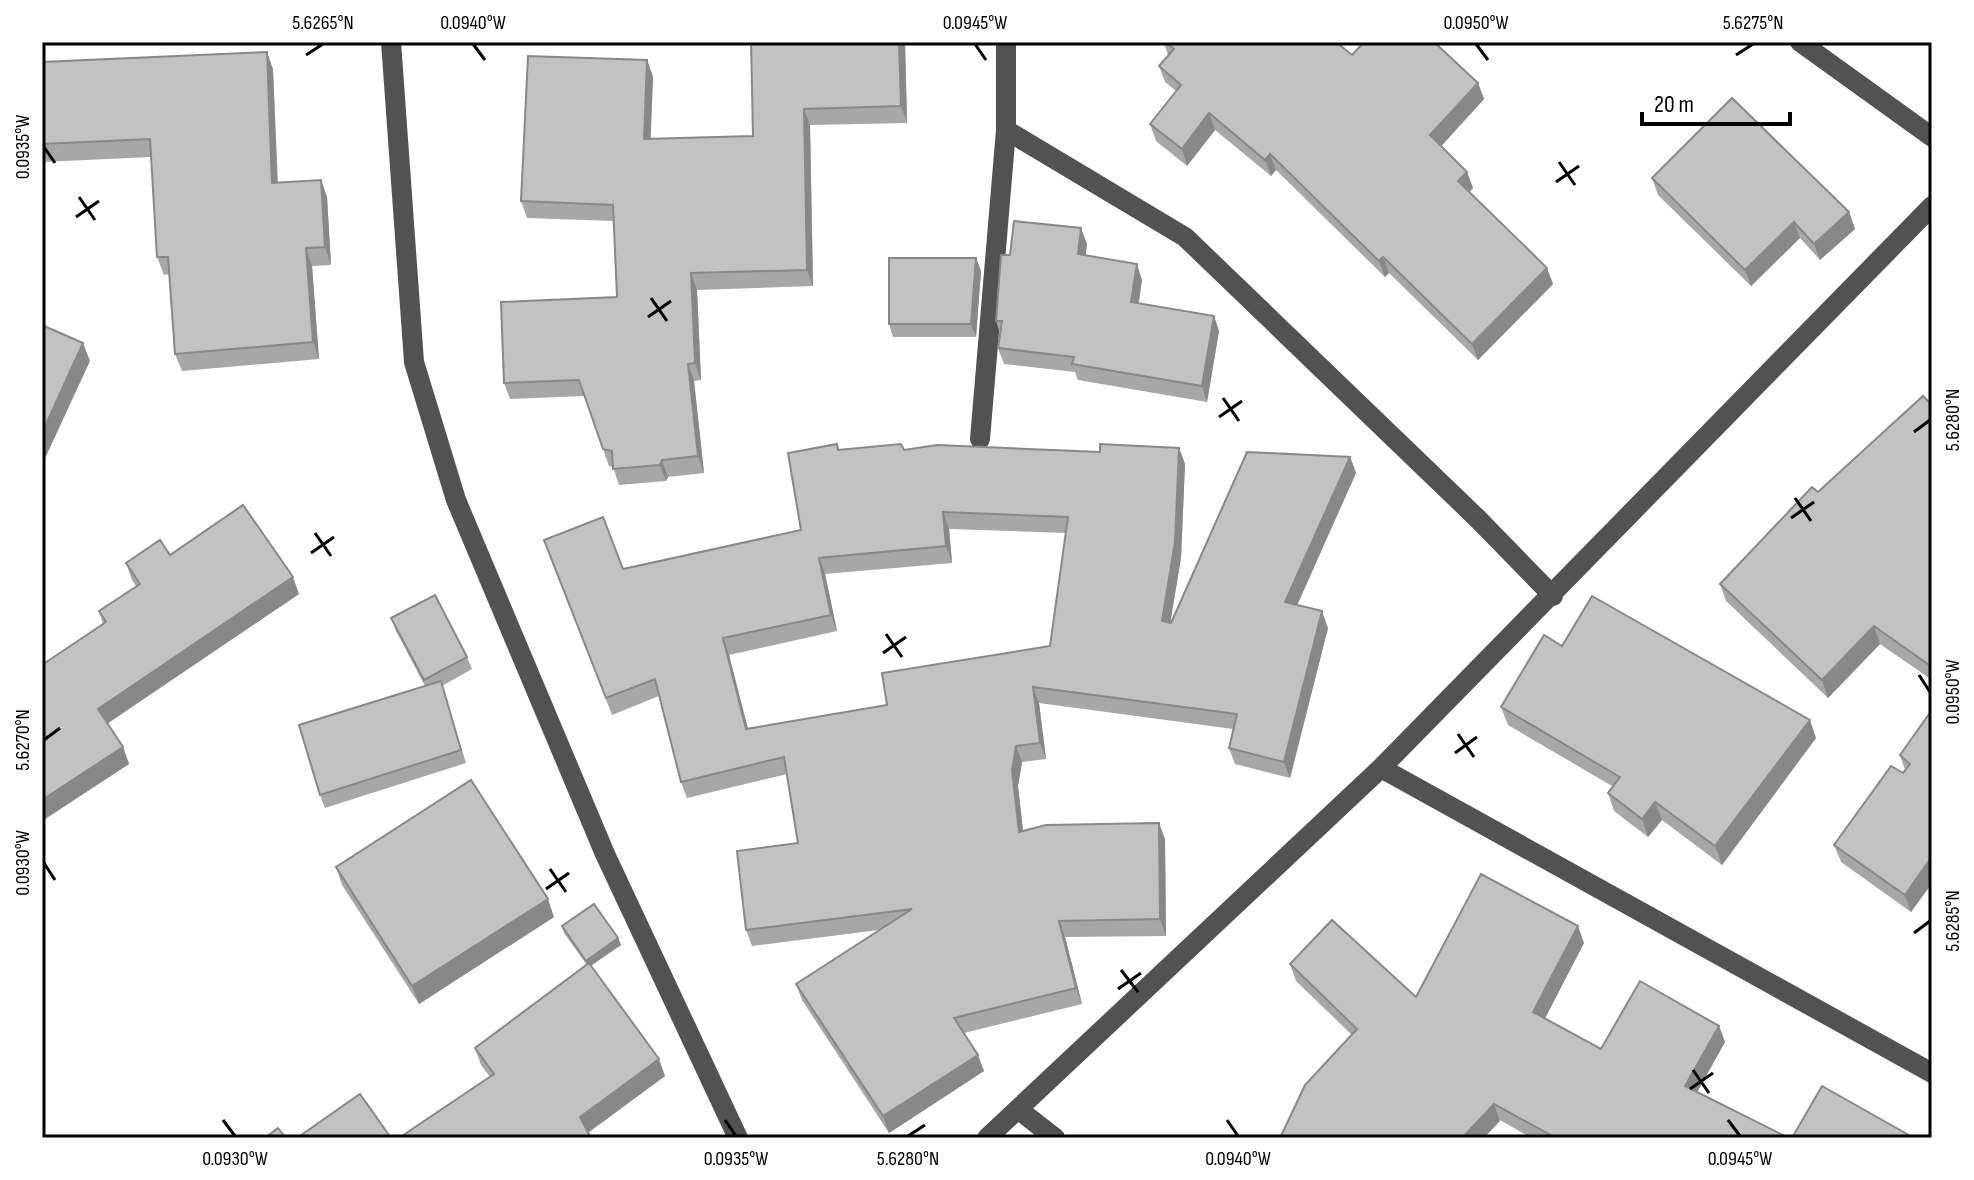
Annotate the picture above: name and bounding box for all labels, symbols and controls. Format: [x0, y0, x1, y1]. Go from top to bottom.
text: 5.6265°N [292, 11, 354, 35]
text: 0.0940°W [440, 11, 506, 35]
text: 0.0945°W [943, 11, 1007, 35]
text: 0.0950°W [1443, 11, 1509, 35]
text: 5.6275°N [1723, 11, 1783, 35]
scale bar [1642, 76, 1790, 126]
text: 20 m [1654, 90, 1694, 119]
text: 0.0935°W [11, 115, 35, 179]
text: 5.6280°N [1941, 389, 1965, 451]
text: 0.0950°W [1941, 659, 1965, 725]
text: 5.6270°N [11, 709, 35, 771]
text: 0.0930°W [11, 830, 35, 896]
text: 5.6285°N [1941, 890, 1965, 952]
text: 0.0930°W [202, 1147, 268, 1171]
text: 0.0935°W [704, 1147, 768, 1171]
text: 5.6280°N [877, 1147, 939, 1171]
text: 0.0940°W [1205, 1147, 1271, 1171]
text: 0.0945°W [1708, 1147, 1772, 1171]

